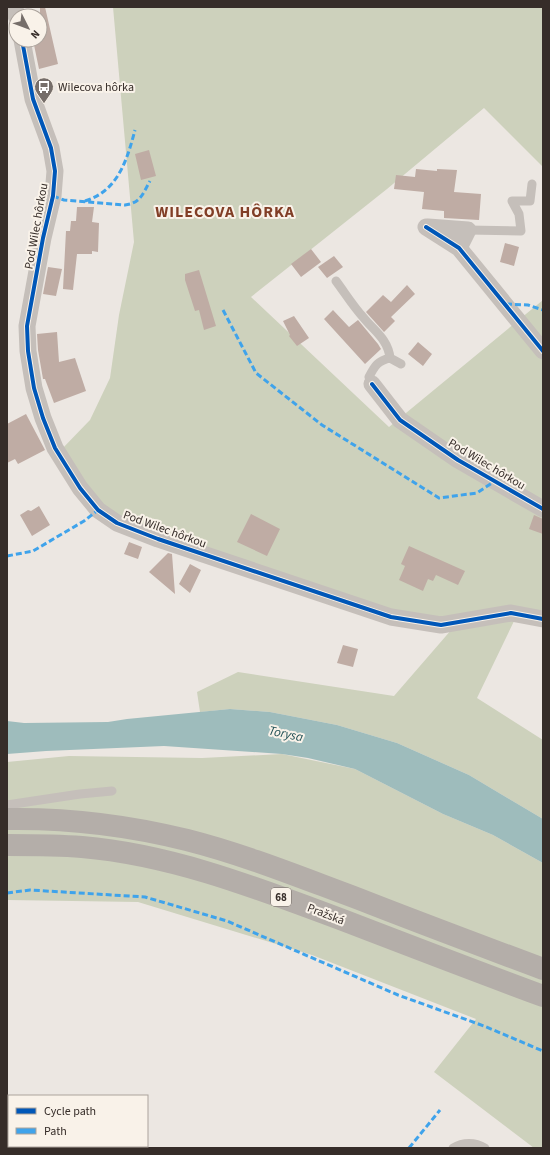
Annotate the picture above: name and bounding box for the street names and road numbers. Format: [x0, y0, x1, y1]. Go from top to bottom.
street label: Pod Wilec hôrkou [21, 182, 52, 271]
street label: Pod Wilec hôrkou [445, 435, 529, 494]
street label: Pod Wilec hôrkou [121, 507, 209, 552]
road number: 68 [271, 888, 291, 906]
street label: Pražská [305, 900, 347, 929]

